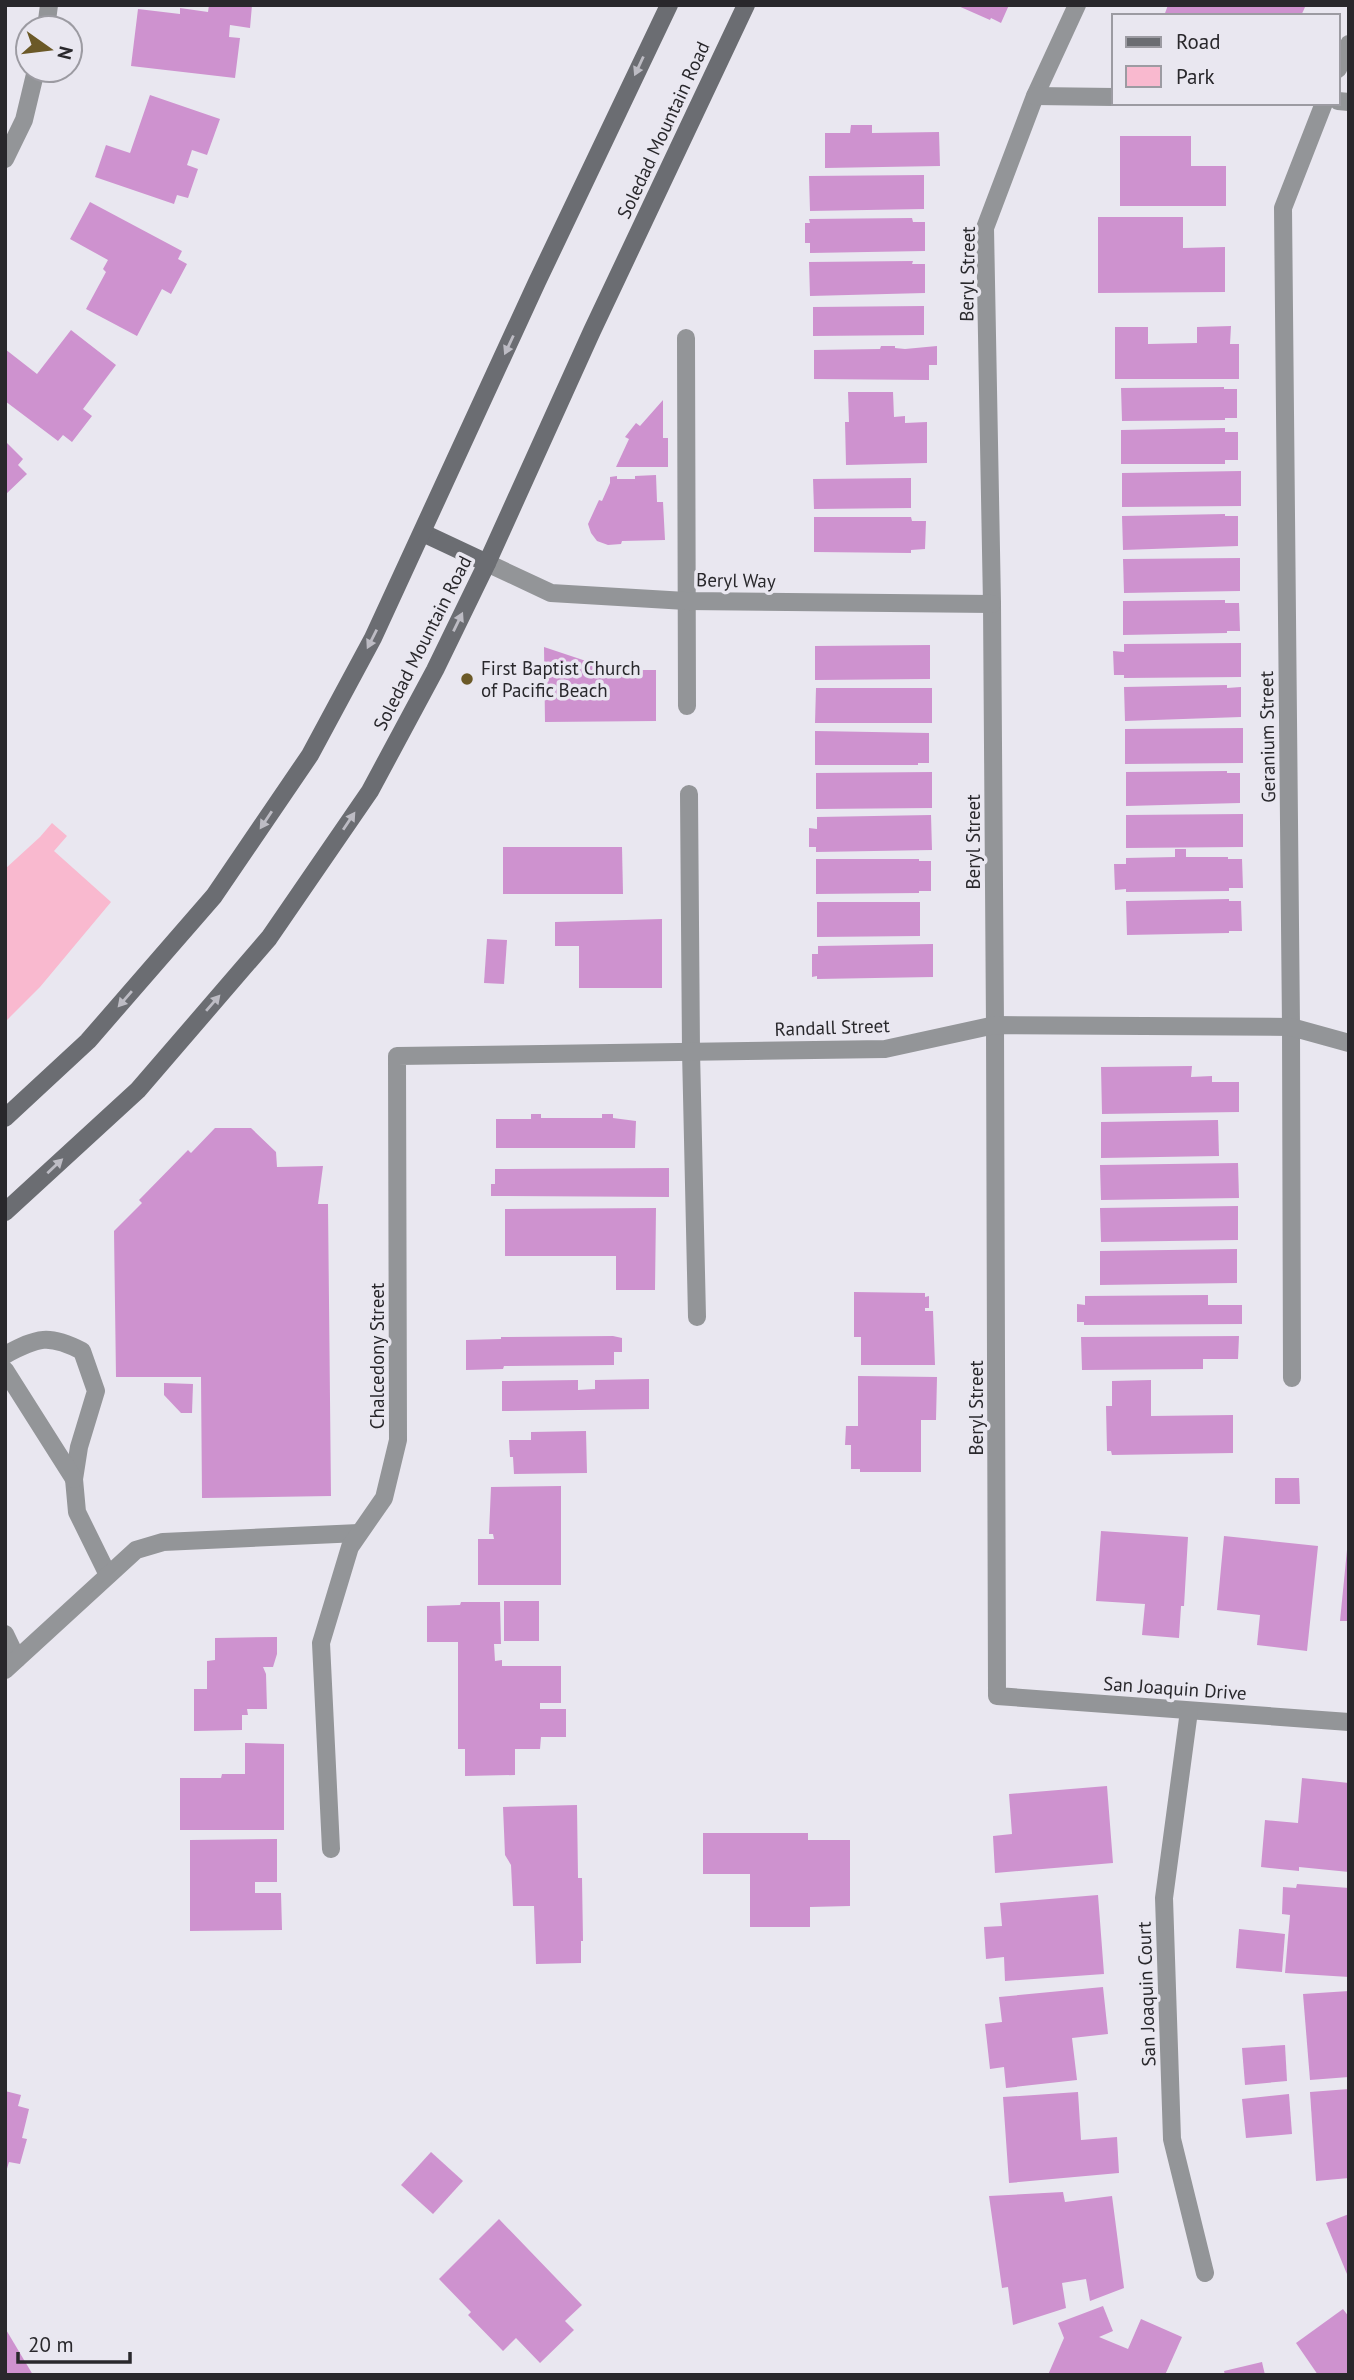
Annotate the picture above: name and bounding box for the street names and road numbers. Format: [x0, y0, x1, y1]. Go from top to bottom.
street label: Soledad Mountain Road [611, 38, 715, 222]
street label: Beryl Street [954, 226, 980, 322]
street label: Soledad Mountain Road [368, 552, 476, 734]
street label: Beryl Way [696, 567, 776, 593]
street label: Geranium Street [1254, 670, 1280, 803]
street label: Beryl Street [961, 794, 985, 890]
street label: Randall Street [774, 1013, 891, 1041]
street label: Chalcedony Street [365, 1282, 389, 1429]
street label: Beryl Street [964, 1360, 988, 1456]
street label: San Joaquin Drive [1102, 1671, 1248, 1705]
street label: San Joaquin Court [1131, 1920, 1161, 2067]

